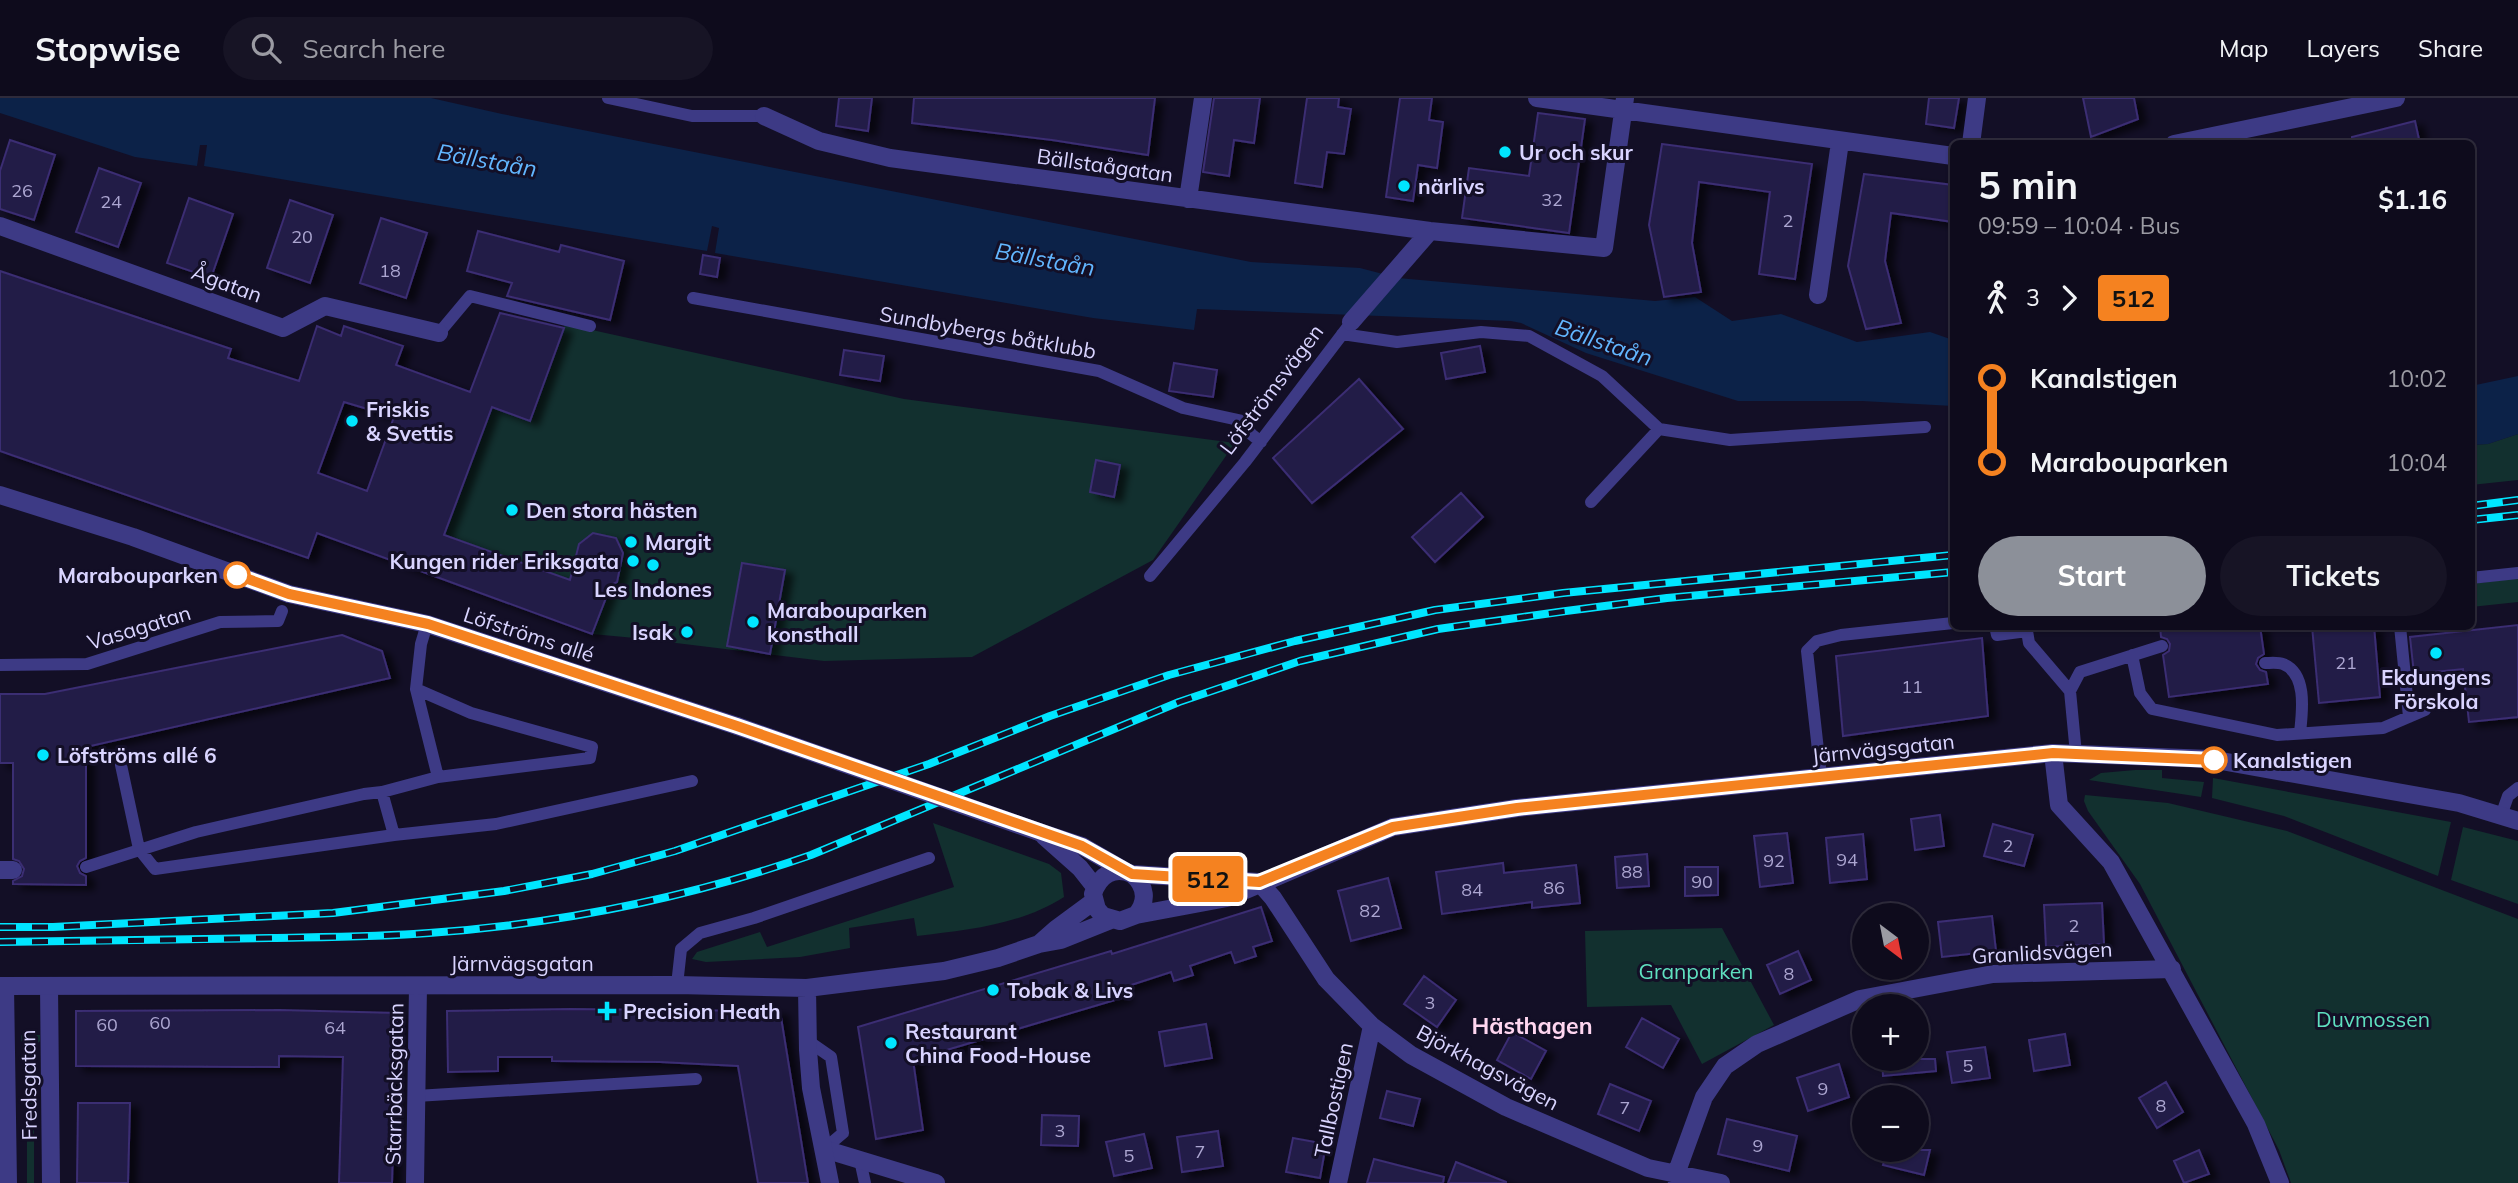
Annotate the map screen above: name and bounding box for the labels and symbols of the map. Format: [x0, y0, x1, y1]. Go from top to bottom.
water label: Bällstaån [435, 137, 539, 183]
place label: Ur och skur [1519, 139, 1634, 165]
street label: Bällstaågatan [1035, 143, 1175, 187]
marker: Ur och skur [1497, 144, 1513, 160]
place label: närlivs [1418, 173, 1485, 199]
marker: närlivs [1396, 178, 1412, 194]
house number: 26 [11, 179, 33, 202]
house number: 32 [1541, 188, 1563, 211]
house number: 24 [100, 190, 122, 213]
house number: 2 [1783, 209, 1793, 232]
house number: 20 [291, 225, 313, 248]
water label: Bällstaån [993, 236, 1097, 282]
street label: Ågatan [188, 258, 266, 308]
house number: 18 [379, 259, 401, 282]
street label: Sundbybergs båtklubb [878, 300, 1098, 364]
water label: Bällstaån [1552, 312, 1656, 372]
street label: Löfströmsvägen [1214, 319, 1328, 459]
place label: Friskis & Svettis [366, 396, 454, 446]
marker: Friskis & Svettis [344, 413, 360, 429]
place label: Den stora hästen [526, 497, 698, 523]
marker: Den stora hästen [504, 502, 520, 518]
place label: Margit [645, 529, 711, 555]
marker: Margit [623, 534, 639, 550]
place label: Kungen rider Eriksgata [390, 548, 619, 574]
marker: Kungen rider Eriksgata [625, 553, 641, 569]
marker: Les Indones [645, 557, 661, 573]
place label: Marabouparken [58, 562, 218, 588]
marker: Marabouparken [224, 562, 250, 588]
place label: Les Indones [594, 576, 712, 602]
place label: Marabouparken konsthall [767, 597, 927, 647]
street label: Vasagatan [84, 599, 194, 655]
street label: Löfströms allé [460, 601, 598, 667]
marker: Marabouparken konsthall [745, 614, 761, 630]
place label: Isak [632, 619, 673, 645]
marker: Isak [679, 624, 695, 640]
marker: Ekdungens Förskola [2428, 645, 2444, 661]
house number: 21 [2335, 651, 2357, 674]
place label: Ekdungens Förskola [2381, 664, 2491, 714]
house number: 11 [1901, 675, 1923, 698]
street label: Järnvägsgatan [1810, 728, 1956, 768]
place label: Löfströms allé 6 [57, 742, 217, 768]
marker: Löfströms allé 6 [35, 747, 51, 763]
marker: Kanalstigen [2201, 747, 2227, 773]
place label: Kanalstigen [2233, 747, 2352, 773]
house number: 2 [2003, 834, 2013, 857]
house number: 94 [1836, 848, 1858, 871]
house number: 92 [1763, 849, 1785, 872]
line badge: 512 [1168, 856, 1248, 902]
house number: 88 [1621, 860, 1643, 883]
house number: 90 [1691, 870, 1713, 893]
house number: 86 [1543, 876, 1565, 899]
house number: 84 [1461, 878, 1483, 901]
house number: 82 [1359, 899, 1381, 922]
north arrow [1852, 903, 1928, 980]
house number: 2 [2069, 914, 2079, 937]
street label: Granlidsvägen [1971, 935, 2113, 969]
street label: Järnvägsgatan [450, 950, 594, 976]
park label: Granparken [1639, 958, 1753, 984]
house number: 8 [1784, 962, 1794, 985]
place label: Tobak & Livs [1007, 977, 1133, 1003]
marker: Tobak & Livs [985, 982, 1001, 998]
house number: 3 [1425, 991, 1435, 1014]
place label: Precision Heath [623, 998, 781, 1024]
marker: Precision Heath [597, 1001, 617, 1021]
street label: Starrbäcksgatan [380, 1003, 408, 1165]
park label: Duvmossen [2316, 1006, 2430, 1032]
house number: 60 [149, 1011, 171, 1034]
district label: Hästhagen [1471, 1011, 1593, 1040]
house number: 60 [96, 1013, 118, 1036]
house number: 64 [324, 1016, 346, 1039]
place label: Restaurant China Food-House [905, 1018, 1091, 1068]
street label: Björkhagsvägen [1412, 1019, 1564, 1115]
street label: Fredsgatan [14, 1029, 42, 1141]
marker: Restaurant China Food-House [883, 1035, 899, 1051]
street label: Tallbostigen [1308, 1040, 1358, 1160]
house number: 5 [1963, 1054, 1974, 1077]
house number: 9 [1818, 1077, 1828, 1100]
house number: 8 [2156, 1094, 2166, 1117]
house number: 7 [1620, 1096, 1630, 1119]
house number: 3 [1055, 1119, 1065, 1142]
house number: 9 [1753, 1134, 1763, 1157]
house number: 7 [1195, 1140, 1205, 1163]
house number: 5 [1124, 1144, 1135, 1167]

